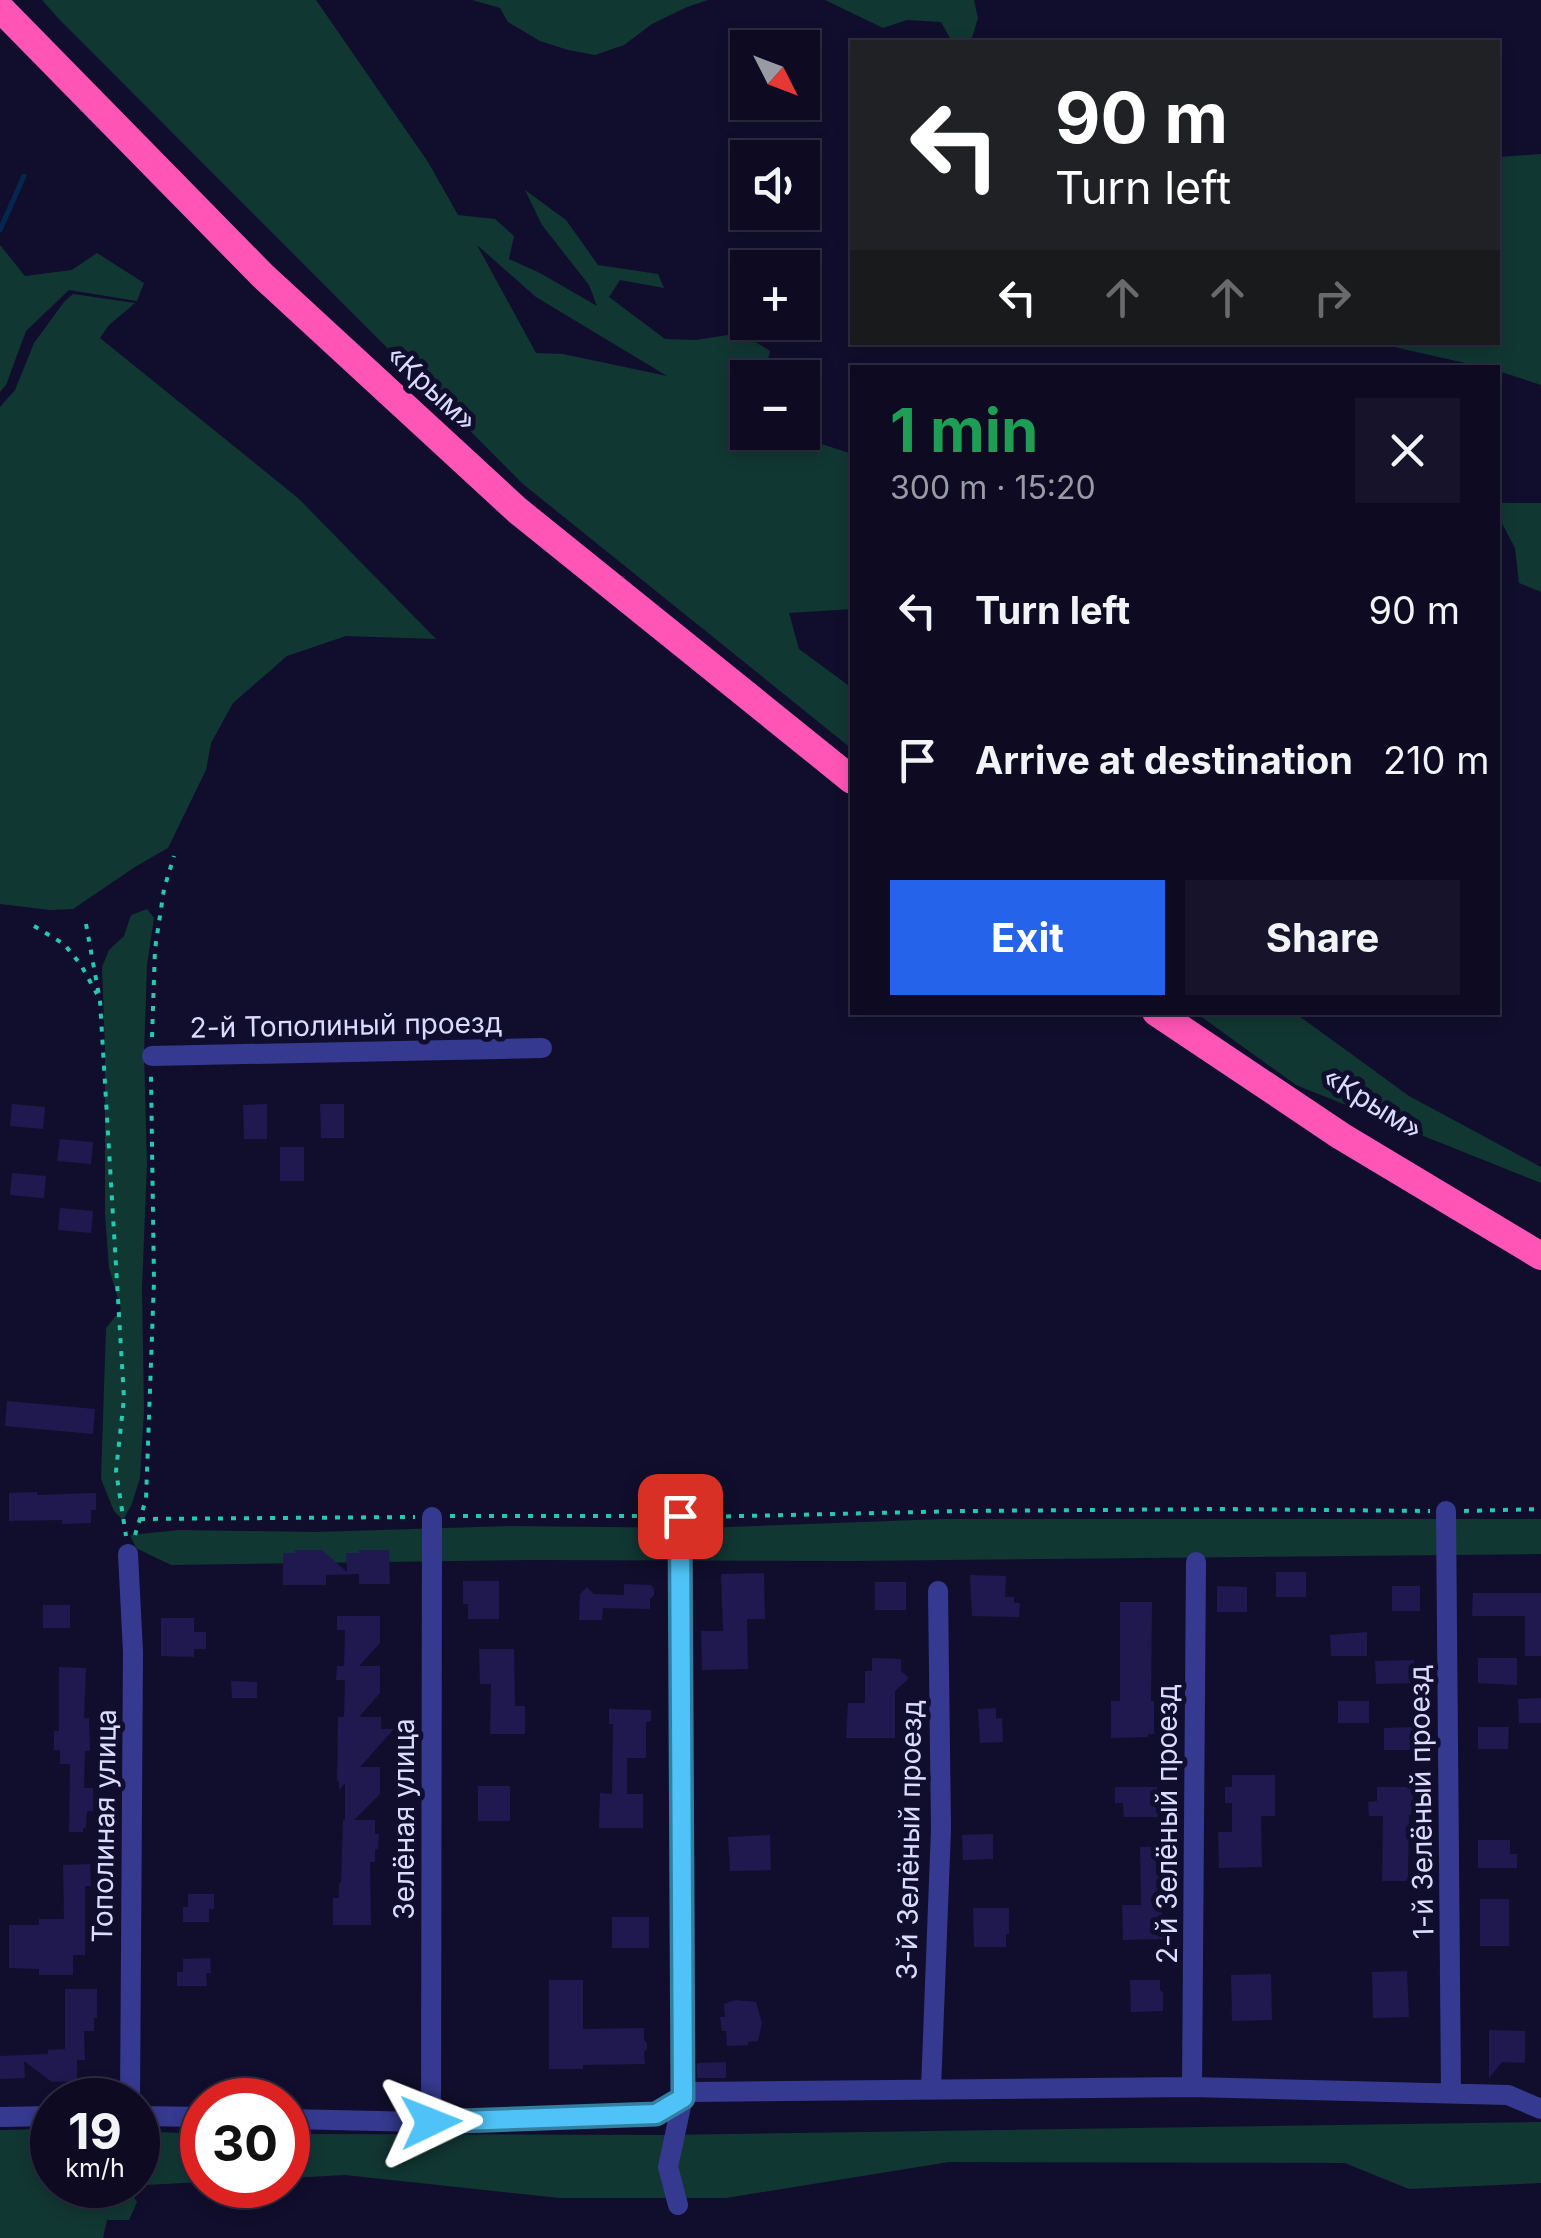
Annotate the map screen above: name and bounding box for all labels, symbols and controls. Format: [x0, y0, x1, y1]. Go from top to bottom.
north arrow [730, 30, 820, 120]
map controls [730, 30, 820, 450]
text: 90 m [1055, 75, 1228, 160]
icon: left [890, 80, 1020, 210]
button: sound [730, 140, 820, 230]
text: Turn left [1055, 160, 1231, 215]
button: + [730, 250, 820, 340]
icon: left [990, 270, 1045, 325]
icon: ahead [1095, 270, 1150, 325]
icon: ahead [1200, 270, 1255, 325]
icon: right [1305, 270, 1360, 325]
street label: «Крым» [380, 338, 484, 438]
button: − [730, 360, 820, 450]
text: 1 min [890, 394, 1038, 466]
button: close [1355, 398, 1460, 503]
text: 300 m · 15:20 [890, 468, 1096, 507]
icon: left [890, 583, 945, 638]
text: Turn left [975, 587, 1130, 633]
text: 90 m [1368, 587, 1460, 633]
icon: arrive [890, 733, 945, 788]
text: Arrive at destination [975, 737, 1353, 783]
text: 210 m [1383, 737, 1489, 783]
button: Exit [890, 880, 1165, 995]
button: Share [1185, 880, 1460, 995]
street label: 2-й Тополиный проезд [189, 1005, 503, 1045]
street label: «Крым» [1317, 1059, 1429, 1147]
pin [638, 1474, 723, 1559]
icon: arrive [653, 1489, 708, 1544]
street label: 1-й Зелёный проезд [1402, 1664, 1440, 1940]
street label: 2-й Зелёный проезд [1150, 1684, 1184, 1964]
street label: 3-й Зелёный проезд [890, 1700, 928, 1980]
street label: Тополиная улица [85, 1709, 123, 1943]
street label: Зелёная улица [387, 1718, 421, 1920]
position arrow [379, 2070, 483, 2174]
speed limit sign: 30 [180, 2078, 310, 2208]
text: 19 [68, 2101, 122, 2161]
text: km/h [65, 2153, 125, 2183]

